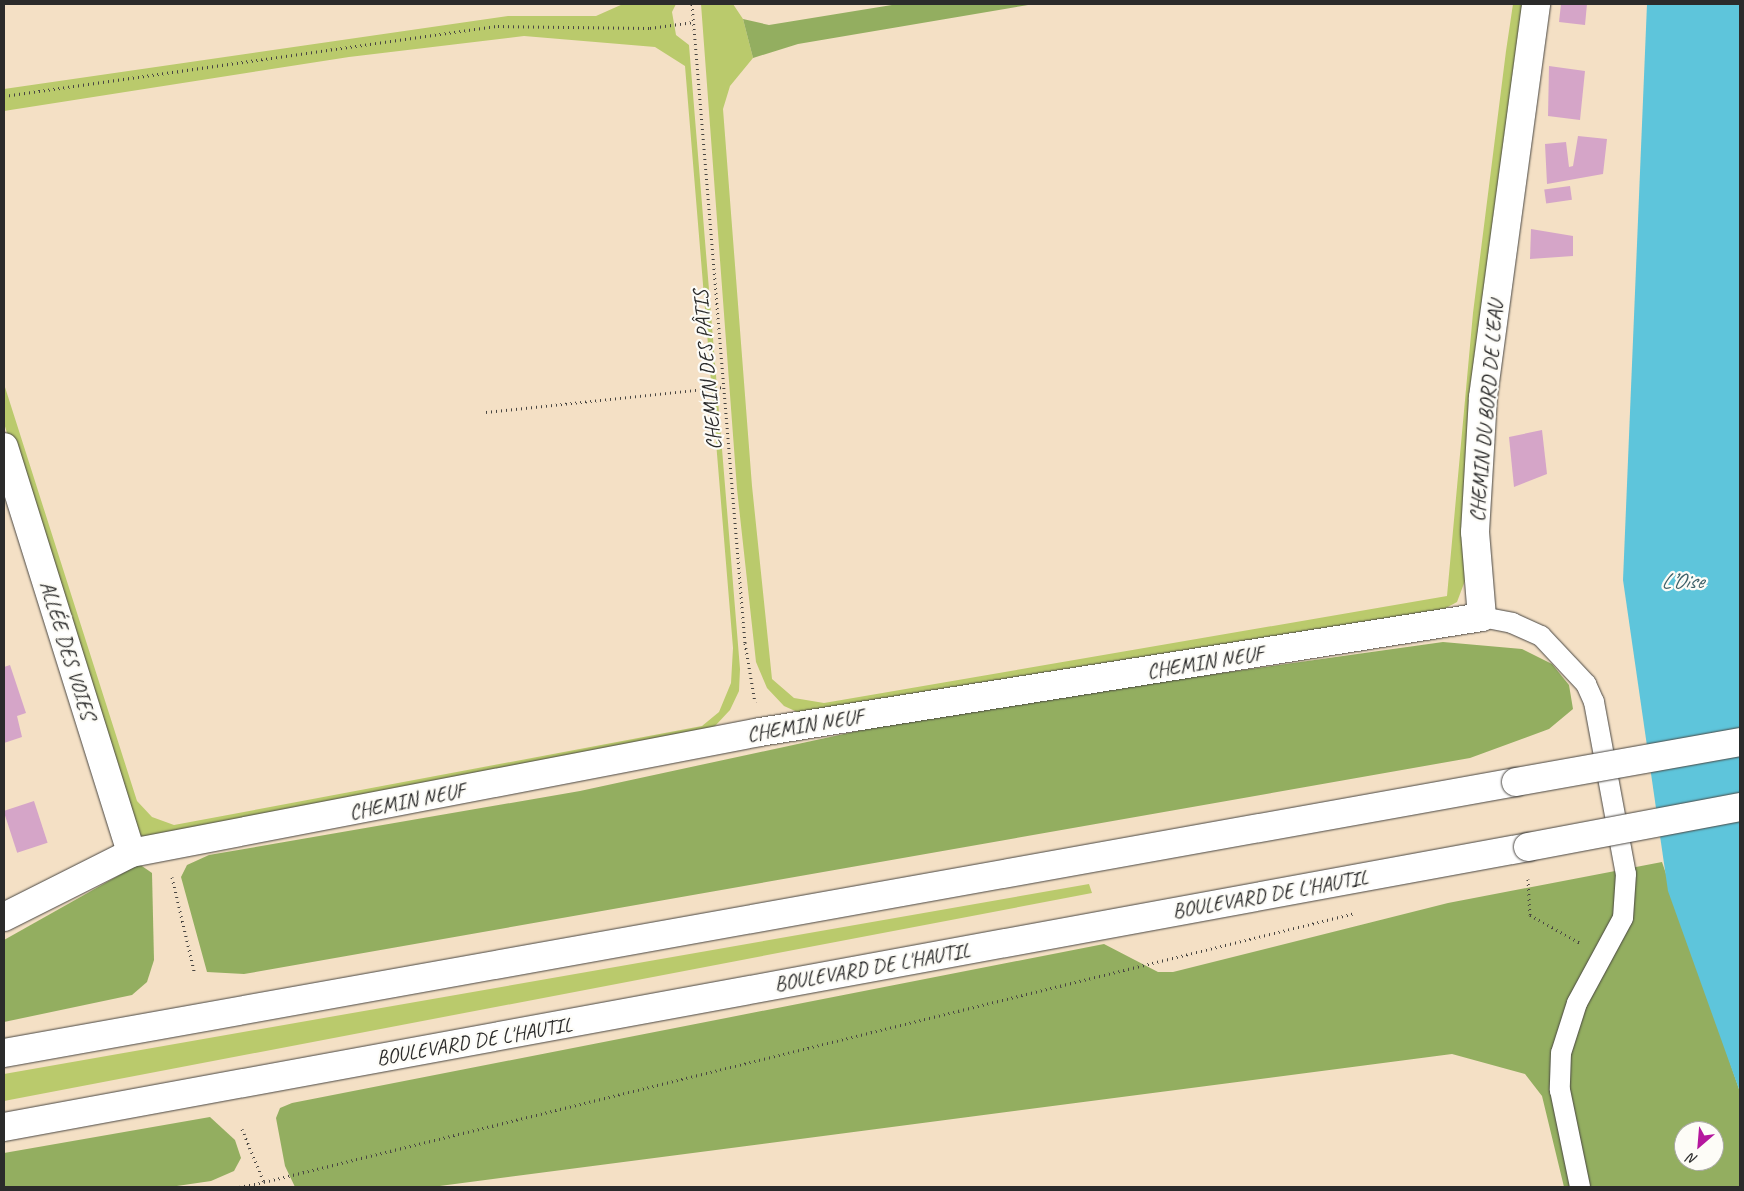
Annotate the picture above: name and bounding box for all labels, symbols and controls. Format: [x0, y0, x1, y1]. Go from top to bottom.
street label: CHEMIN DES PÂTIS [687, 289, 727, 451]
street label: CHEMIN DU BORD DE L'EAU [1464, 299, 1508, 523]
water label: L’Oise [1661, 569, 1703, 595]
street label: ALLÉE DES VOIES [35, 578, 101, 722]
street label: CHEMIN NEUF [1145, 640, 1265, 684]
street label: CHEMIN NEUF [745, 703, 865, 747]
street label: CHEMIN NEUF [347, 777, 467, 825]
street label: BOULEVARD DE L'HAUTIL [1170, 864, 1370, 924]
street label: BOULEVARD DE L'HAUTIL [772, 937, 972, 997]
street label: BOULEVARD DE L'HAUTIL [374, 1011, 574, 1071]
north arrow [1674, 1121, 1724, 1171]
text: N [1685, 1149, 1700, 1168]

